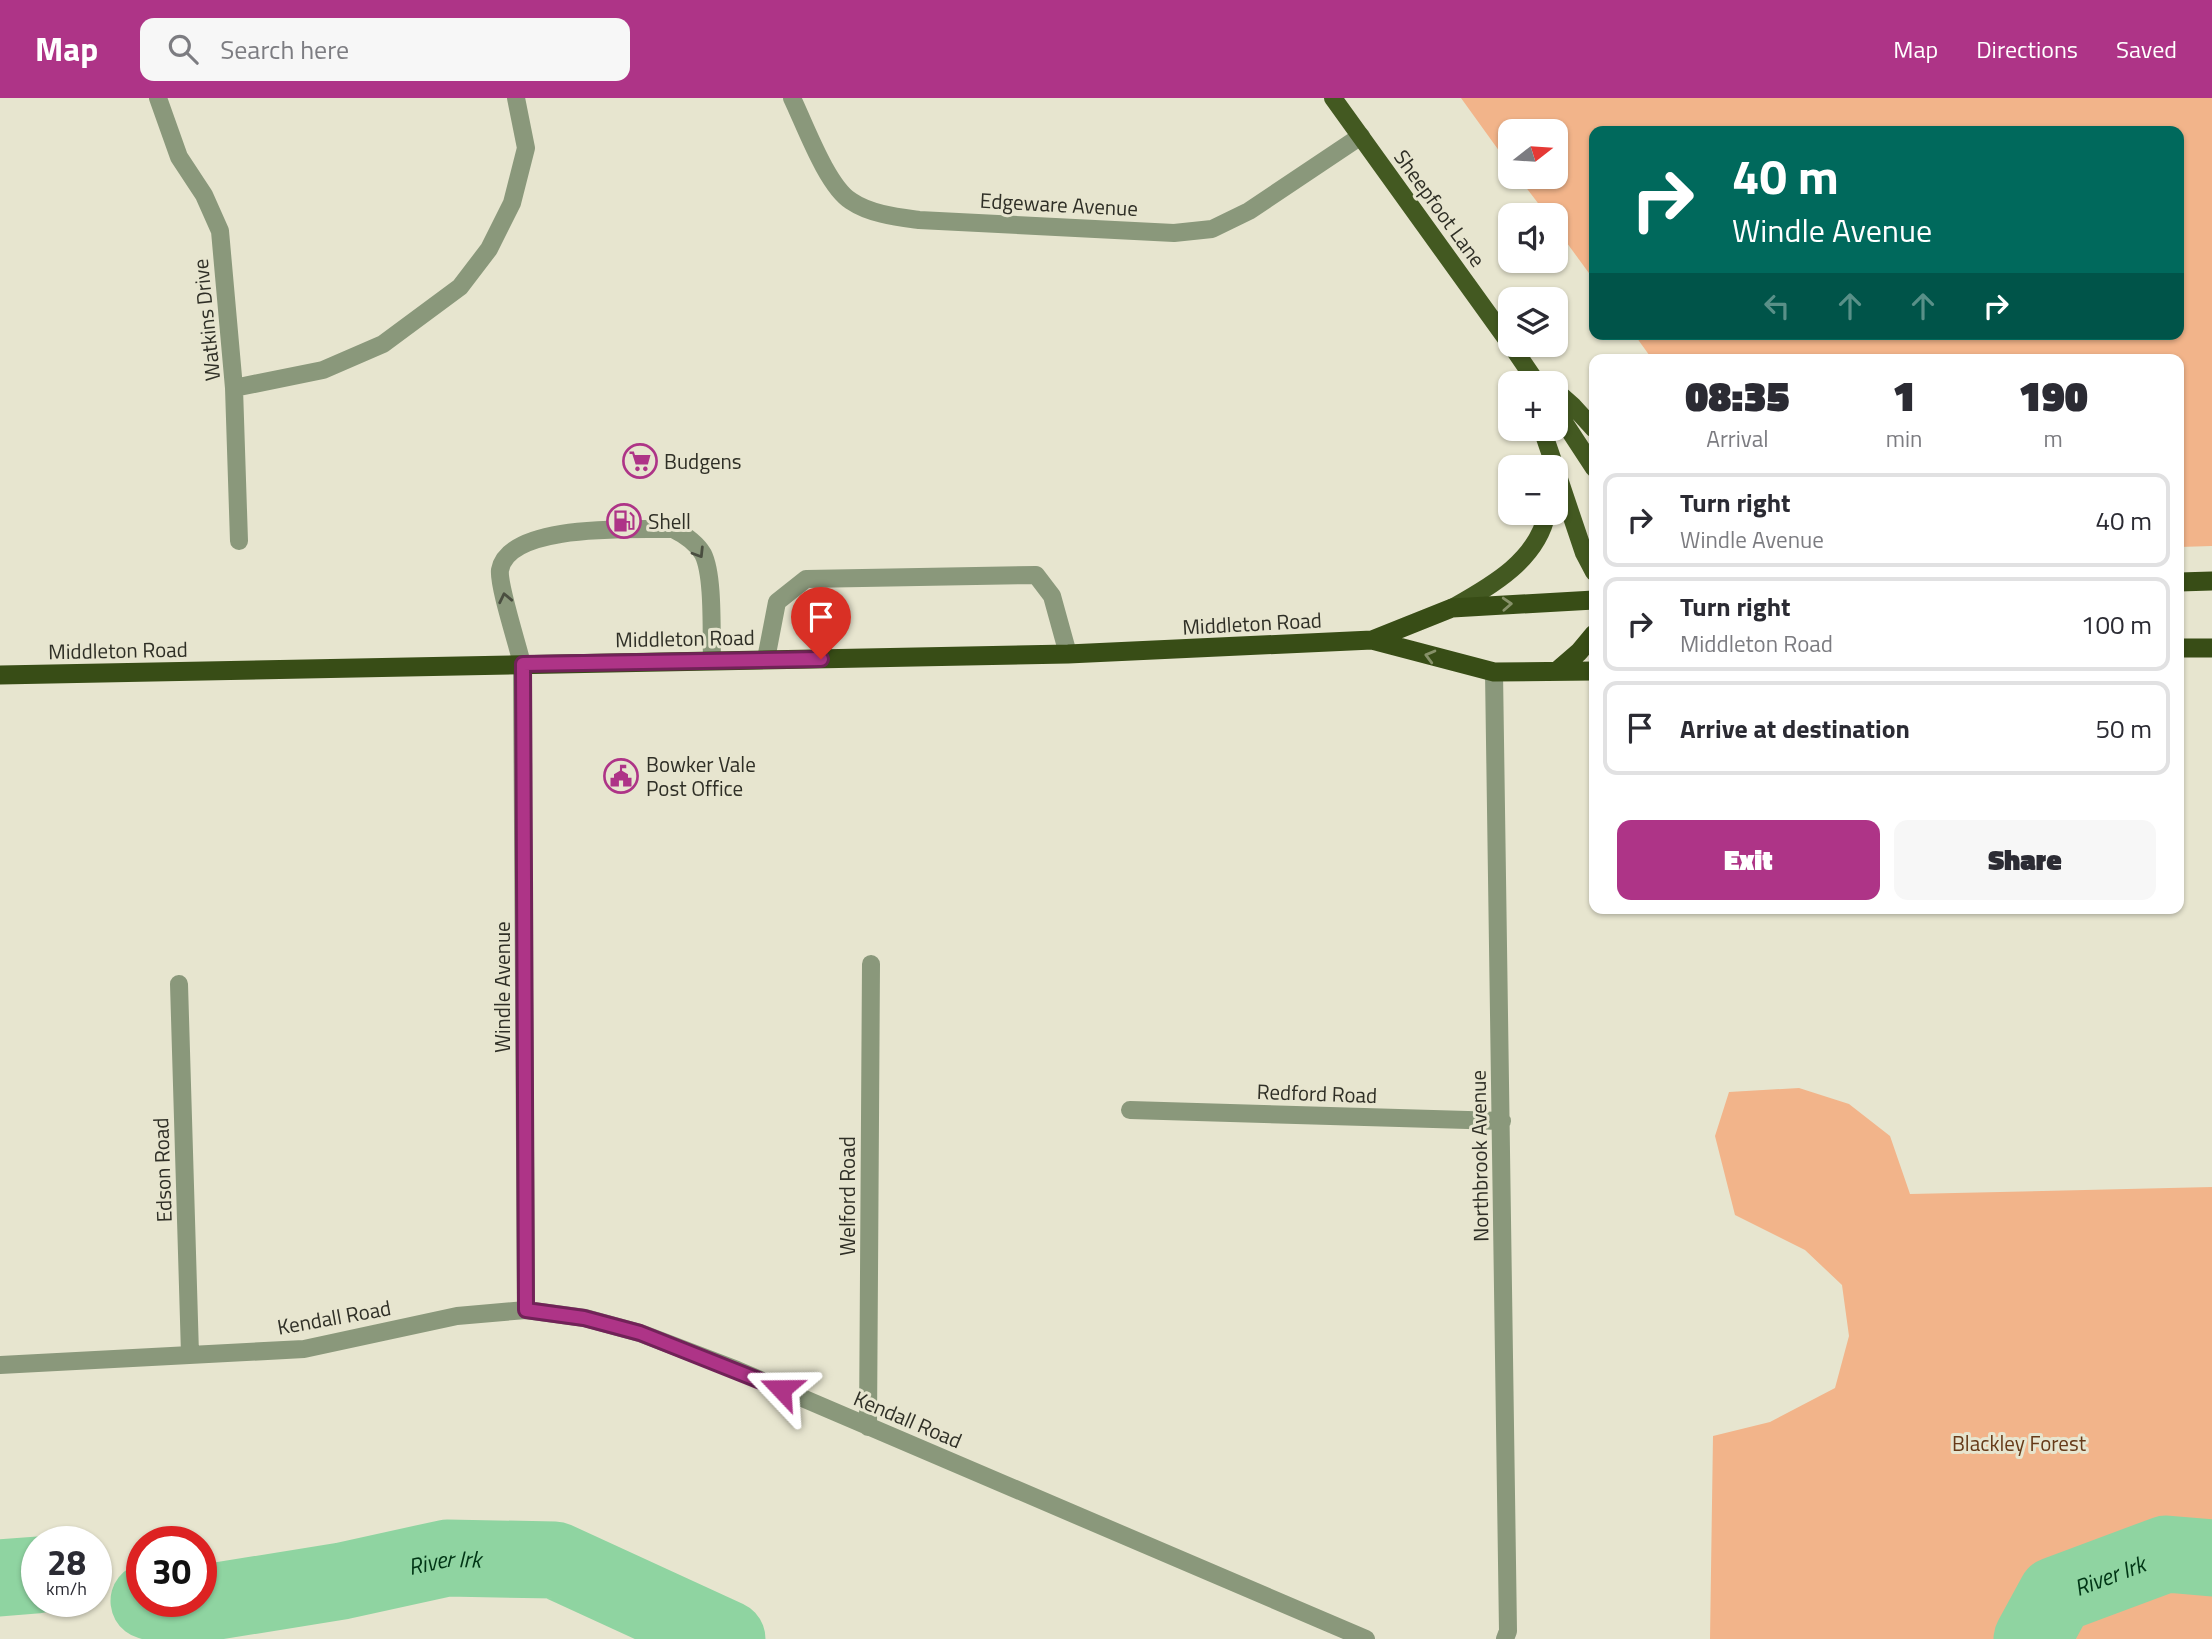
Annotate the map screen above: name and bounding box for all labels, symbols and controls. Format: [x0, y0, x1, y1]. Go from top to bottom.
search box [140, 18, 630, 81]
text: Map [35, 24, 98, 74]
icon: search [164, 30, 202, 68]
text: Search here [220, 30, 349, 69]
text: Map [1893, 31, 1938, 67]
text: Directions [1976, 31, 2078, 67]
text: Saved [2116, 31, 2177, 67]
north arrow [1498, 119, 1568, 189]
map controls [1498, 119, 1568, 525]
text: 40 m [1732, 138, 1839, 213]
street label: Sheepfoot Lane [1386, 143, 1494, 273]
icon: right [1617, 154, 1708, 245]
street label: Edgeware Avenue [979, 184, 1139, 224]
button: sound [1498, 203, 1568, 273]
text: Windle Avenue [1732, 206, 1932, 254]
street label: Watkins Drive [184, 257, 228, 383]
button: layers [1498, 287, 1568, 357]
icon: left [1758, 287, 1796, 325]
icon: ahead [1831, 287, 1869, 325]
icon: ahead [1904, 287, 1942, 325]
icon: right [1977, 287, 2015, 325]
text: 08:35 [1685, 363, 1790, 427]
text: 1 [1893, 363, 1916, 427]
text: 190 [2019, 363, 2088, 427]
button: + [1498, 371, 1568, 441]
text: Arrival [1706, 421, 1769, 456]
text: min [1886, 421, 1922, 456]
text: m [2044, 421, 2063, 456]
supermarket icon: Budgens [621, 442, 659, 480]
place label: Budgens [664, 445, 742, 477]
button: − [1498, 455, 1568, 525]
text: Turn right [1680, 483, 1791, 522]
icon: right [1621, 501, 1659, 539]
text: 40 m [2095, 501, 2152, 540]
fuel station icon: Shell [605, 502, 643, 540]
place label: Shell [648, 505, 691, 537]
text: Windle Avenue [1680, 522, 1824, 557]
one-way arrow [691, 545, 704, 558]
pin [791, 587, 851, 659]
text: Turn right [1680, 587, 1791, 626]
one-way arrow [499, 592, 514, 604]
one-way arrow [1502, 597, 1513, 612]
icon: arrive [802, 598, 840, 636]
street label: Middleton Road [1181, 603, 1323, 643]
icon: right [1621, 605, 1659, 643]
text: 100 m [2081, 605, 2152, 644]
street label: Middleton Road [615, 621, 755, 655]
text: Middleton Road [1680, 626, 1833, 661]
street label: Middleton Road [48, 633, 188, 667]
one-way arrow [1424, 650, 1436, 664]
icon: arrive [1621, 709, 1659, 747]
text: Arrive at destination [1680, 709, 1910, 748]
text: 50 m [2095, 709, 2152, 748]
place label: Bowker Vale Post Office [646, 748, 756, 804]
public building icon: Bowker Vale Post Office [602, 757, 640, 795]
button: Exit [1617, 820, 1880, 900]
button: Share [1894, 820, 2156, 900]
street label: Windle Avenue [486, 921, 518, 1053]
street label: Northbrook Avenue [1462, 1070, 1496, 1242]
street label: Redford Road [1256, 1075, 1378, 1111]
street label: Edson Road [144, 1117, 180, 1223]
street label: Welford Road [831, 1136, 863, 1256]
street label: Kendall Road [275, 1291, 393, 1343]
position arrow [744, 1352, 818, 1426]
street label: Kendall Road [849, 1382, 967, 1456]
park label: Blackley Forest [1952, 1427, 2087, 1459]
speed limit sign: 30 [126, 1526, 217, 1617]
text: 28 [47, 1535, 86, 1589]
water label: River Irk [405, 1540, 484, 1584]
water label: River Irk [2069, 1545, 2153, 1604]
text: km/h [46, 1575, 87, 1602]

